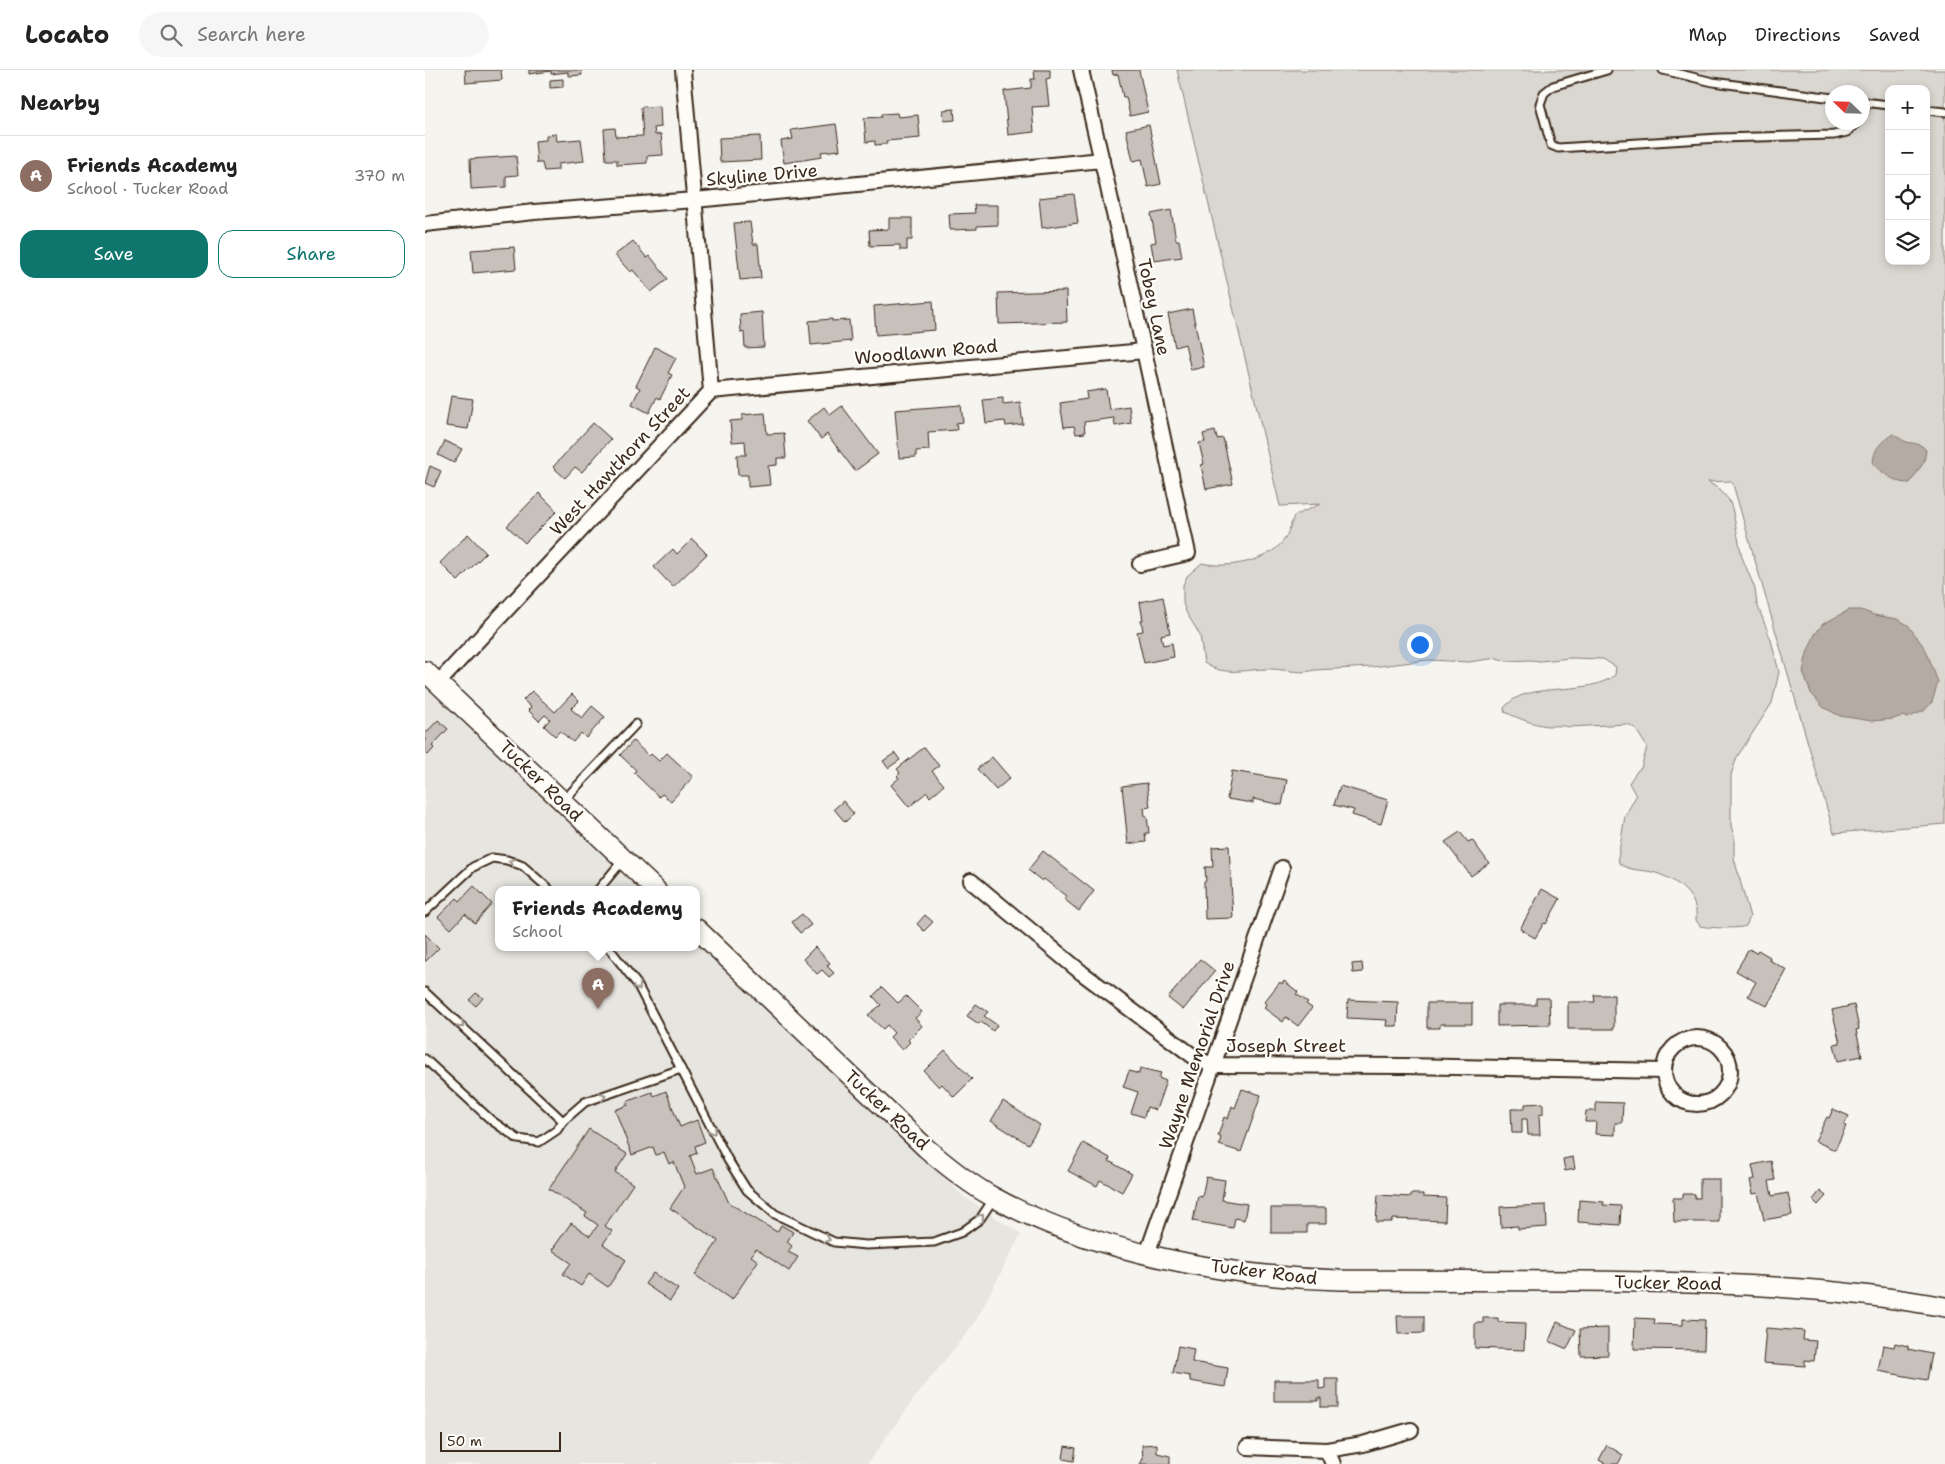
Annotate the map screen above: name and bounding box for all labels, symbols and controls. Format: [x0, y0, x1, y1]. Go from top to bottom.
search box [139, 12, 489, 57]
text: Locato [25, 19, 109, 51]
icon: search [157, 21, 185, 49]
text: Search here [197, 22, 306, 47]
text: Map [1689, 23, 1727, 47]
text: Directions [1755, 23, 1841, 47]
text: Saved [1869, 23, 1920, 47]
north arrow [1825, 85, 1870, 130]
map controls [1885, 85, 1930, 265]
button: + [1885, 85, 1930, 130]
text: Nearby [20, 89, 100, 117]
button: − [1885, 130, 1930, 175]
text: Friends Academy [67, 153, 238, 178]
street label: Skyline Drive [705, 158, 819, 192]
text: A [30, 165, 42, 186]
text: 370 m [354, 165, 405, 186]
button: locate [1885, 175, 1930, 220]
text: School · Tucker Road [67, 178, 228, 199]
button: layers [1885, 220, 1930, 265]
button: Save [20, 230, 208, 278]
button: Share [218, 230, 405, 278]
street label: Tobey Lane [1132, 256, 1176, 358]
street label: Woodlawn Road [853, 334, 999, 370]
street label: West Hawthorn Street [545, 381, 696, 541]
your location [1407, 632, 1433, 658]
street label: Tucker Road [494, 735, 588, 827]
one-way arrow [508, 858, 516, 868]
popup [495, 886, 700, 951]
text: Friends Academy [512, 896, 683, 921]
text: School [512, 921, 563, 942]
street label: Wayne Memorial Drive [1153, 958, 1241, 1152]
pin: A [582, 968, 614, 1009]
one-way arrow [632, 981, 642, 990]
one-way arrow [455, 1019, 464, 1028]
street label: Joseph Street [1226, 1034, 1346, 1058]
street label: Tucker Road [839, 1065, 935, 1155]
one-way arrow [599, 1091, 607, 1101]
one-way arrow [707, 1126, 717, 1135]
one-way arrow [975, 1213, 984, 1222]
one-way arrow [822, 1232, 831, 1243]
street label: Tucker Road [1209, 1254, 1319, 1290]
street label: Tucker Road [1614, 1270, 1722, 1296]
scale bar [440, 1429, 561, 1452]
text: 50 m [447, 1432, 482, 1450]

